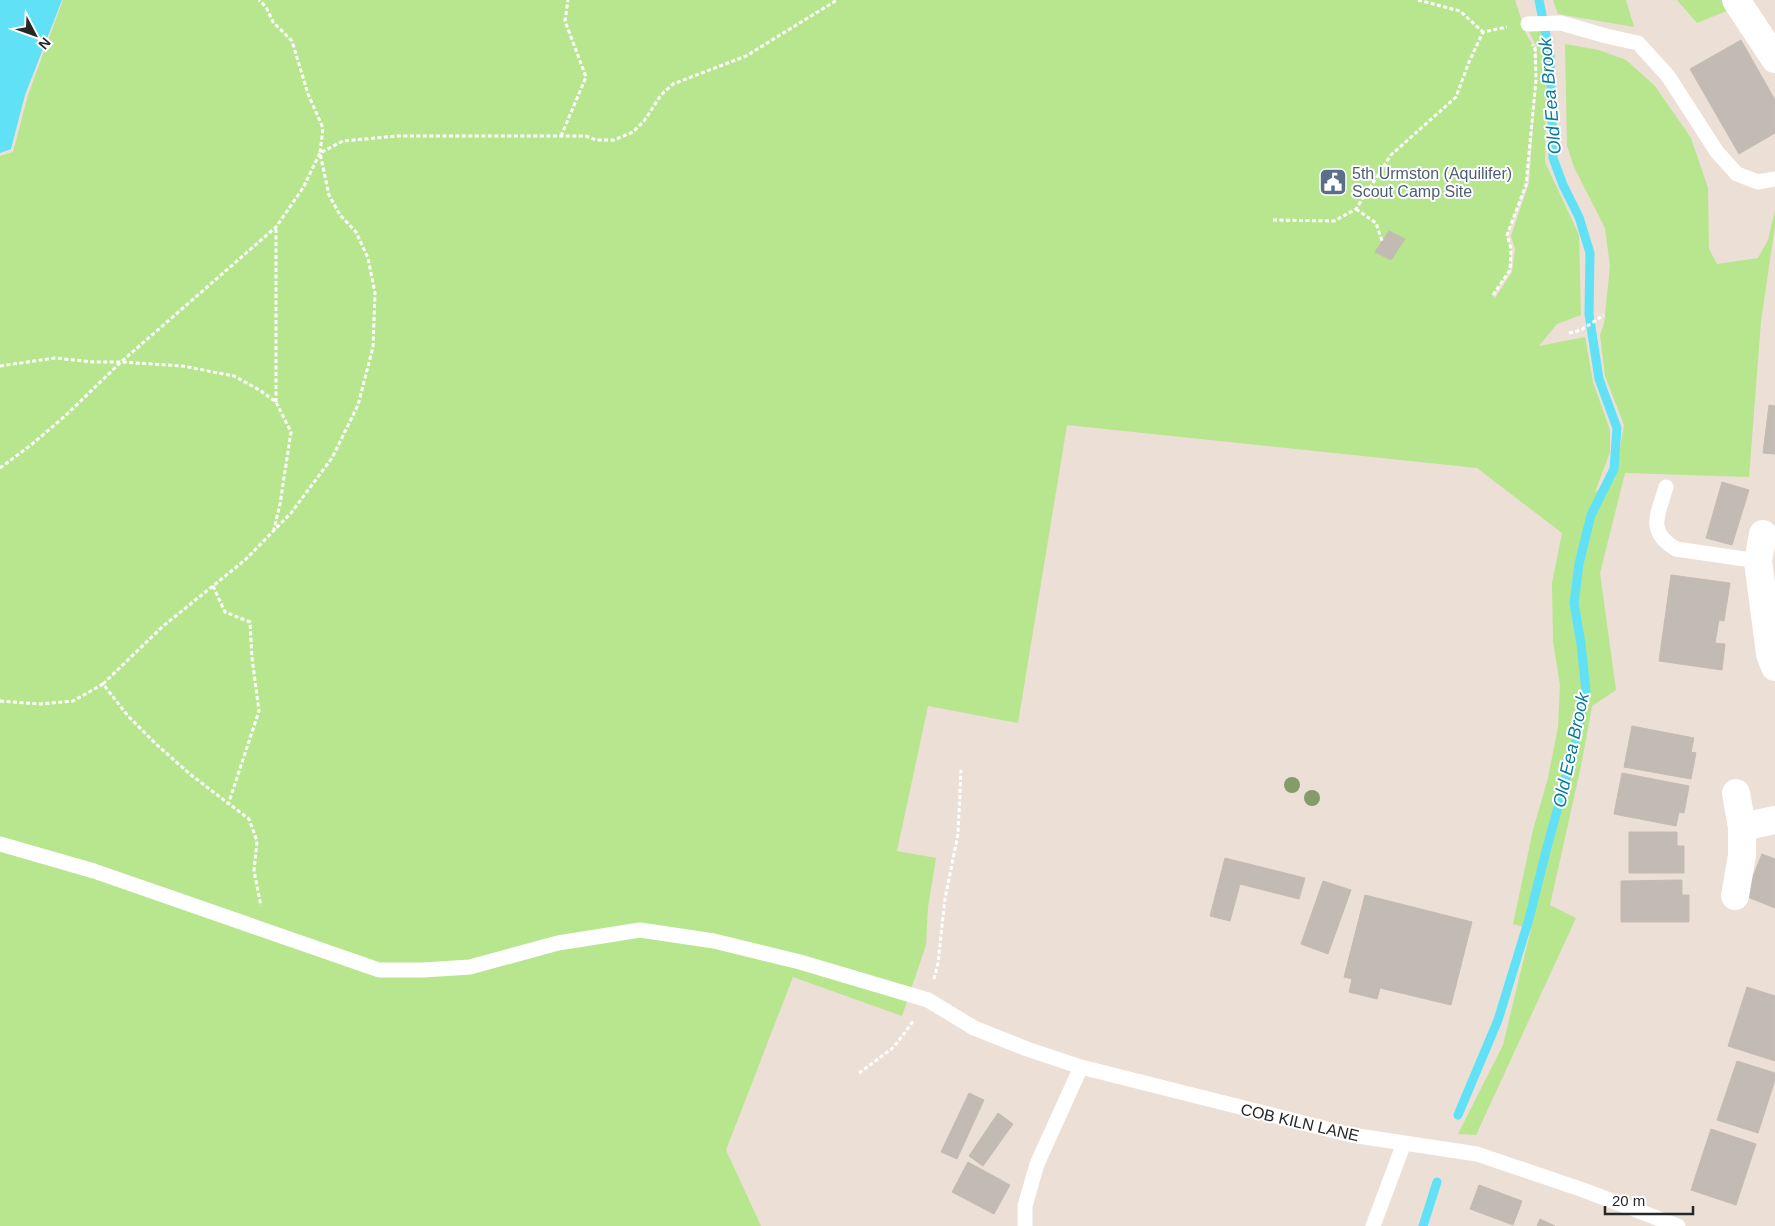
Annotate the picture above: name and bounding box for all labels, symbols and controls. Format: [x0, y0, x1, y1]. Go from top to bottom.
north arrow [10, 10, 60, 60]
text: N [35, 34, 54, 53]
water label: Old Eea Brook [1535, 36, 1565, 155]
place label: 5th Urmston (Aquilifer) Scout Camp Site [1352, 165, 1512, 200]
public building icon: 5th Urmston (Aquilifer) Scout Camp Site [1318, 167, 1348, 197]
water label: Old Eea Brook [1549, 690, 1593, 809]
street label: COB KILN LANE [1239, 1101, 1361, 1144]
scale bar [1605, 1184, 1692, 1216]
text: 20 m [1612, 1192, 1645, 1209]

